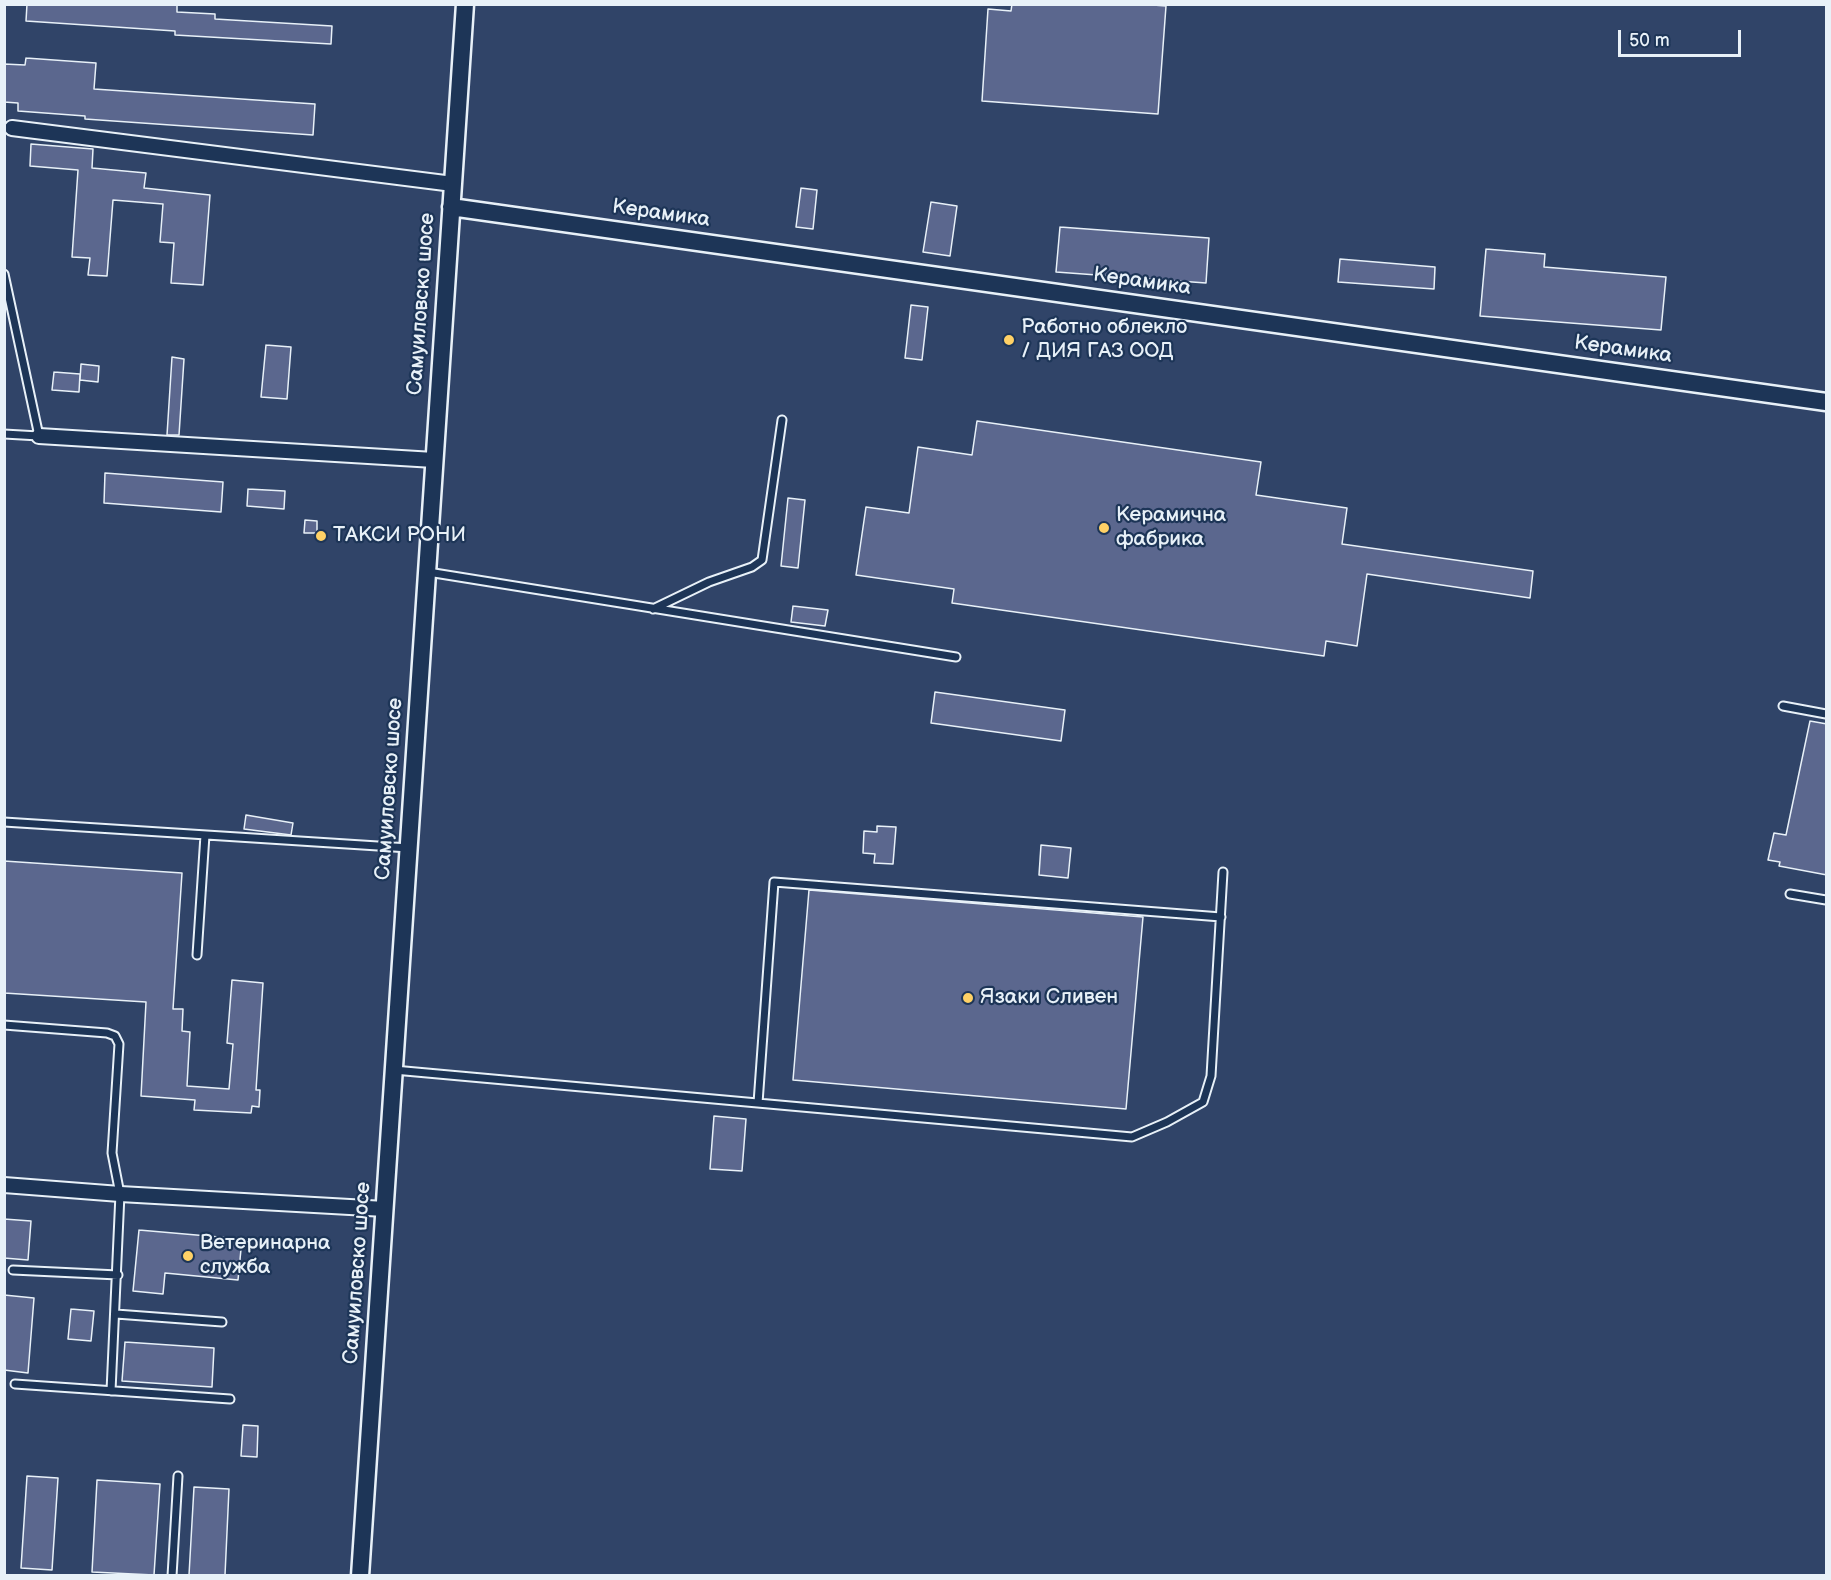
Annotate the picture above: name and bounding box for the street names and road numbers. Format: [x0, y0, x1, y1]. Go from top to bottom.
street label: Керамика [611, 195, 711, 233]
street label: Самуиловско шосе [403, 212, 441, 396]
street label: Керамика [1092, 263, 1192, 301]
street label: Керамика [1573, 331, 1673, 369]
street label: Самуиловско шосе [371, 697, 409, 881]
street label: Самуиловско шосе [339, 1181, 377, 1365]

